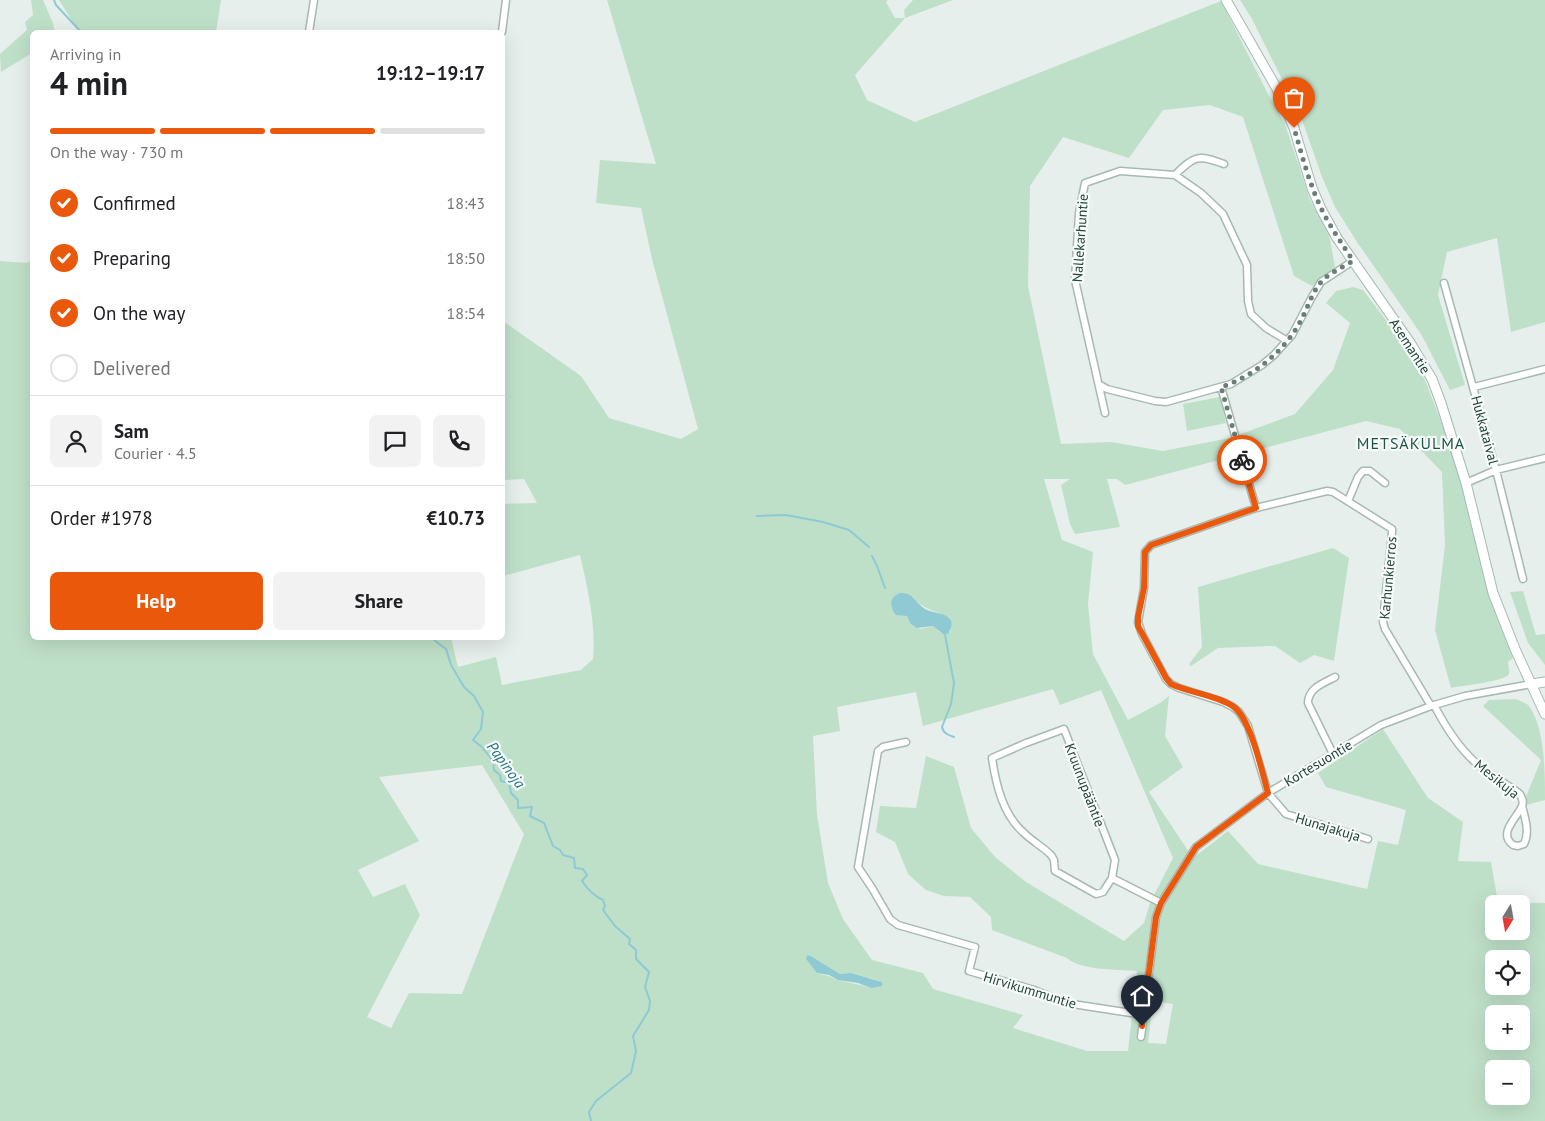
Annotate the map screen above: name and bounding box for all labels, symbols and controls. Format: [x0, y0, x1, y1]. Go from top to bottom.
text: Arriving in [50, 44, 121, 64]
text: 19:12–19:17 [376, 61, 485, 85]
text: 4 min [50, 62, 128, 104]
pin [1273, 77, 1315, 128]
icon: bag [1280, 84, 1308, 112]
text: On the way · 730 m [50, 142, 183, 162]
icon: check [50, 189, 78, 217]
text: Confirmed [93, 191, 176, 215]
text: 18:43 [447, 193, 485, 213]
street label: Nallekarhuntie [1068, 193, 1092, 283]
icon: check [50, 244, 78, 272]
text: Preparing [93, 246, 171, 270]
text: 18:50 [447, 248, 485, 268]
icon: check [50, 299, 78, 327]
text: On the way [93, 301, 185, 325]
text: 18:54 [447, 303, 485, 323]
street label: Asemantie [1385, 315, 1435, 377]
text: Delivered [93, 356, 171, 380]
street label: Hukkataival [1467, 394, 1503, 466]
button: person [50, 415, 102, 467]
button: chat [369, 415, 421, 467]
button: phone [433, 415, 485, 467]
text: Sam [114, 419, 149, 443]
district label: METSÄKULMA [1357, 433, 1465, 453]
courier [1217, 435, 1267, 485]
text: Courier · 4.5 [114, 443, 197, 463]
icon: bike [1228, 446, 1256, 474]
text: Order #1978 [50, 506, 153, 530]
text: €10.73 [426, 506, 485, 530]
street label: Karhunkierros [1375, 536, 1401, 620]
button: Help [50, 572, 263, 630]
button: Share [273, 572, 485, 630]
street label: Kortesuontie [1281, 736, 1355, 790]
water label: Papinoja [483, 738, 530, 792]
street label: Kruunupääntie [1061, 741, 1109, 829]
street label: Mesikuja [1471, 755, 1523, 803]
street label: Hunajakuja [1293, 809, 1363, 845]
north arrow [1485, 895, 1530, 940]
map controls [1485, 895, 1530, 1105]
button: locate [1485, 950, 1530, 995]
street label: Hirvikummuntie [981, 967, 1079, 1013]
pin [1121, 975, 1163, 1026]
icon: home [1128, 982, 1156, 1010]
button: + [1485, 1005, 1530, 1050]
button: − [1485, 1060, 1530, 1105]

